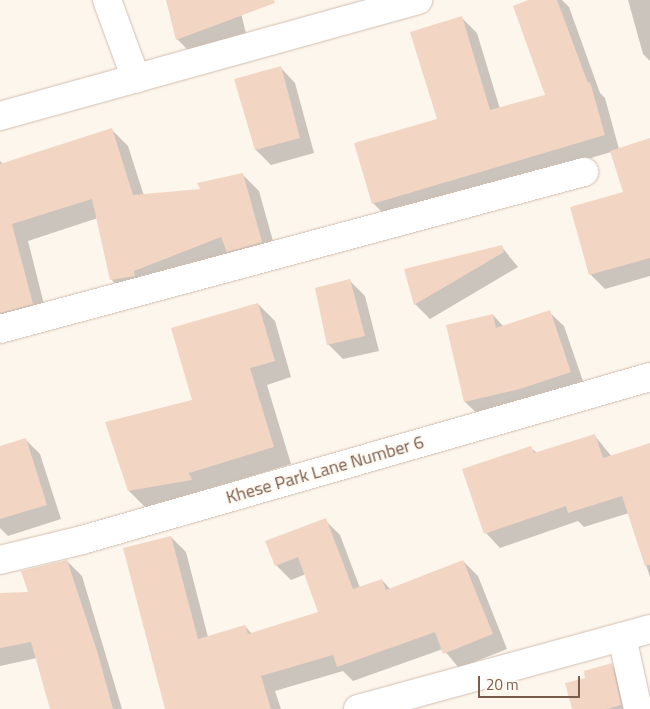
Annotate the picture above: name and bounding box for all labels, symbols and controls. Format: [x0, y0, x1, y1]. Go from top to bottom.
street label: Khese Park Lane Number 6 [224, 431, 426, 509]
scale bar [480, 666, 582, 698]
text: 20 m [486, 673, 519, 696]

